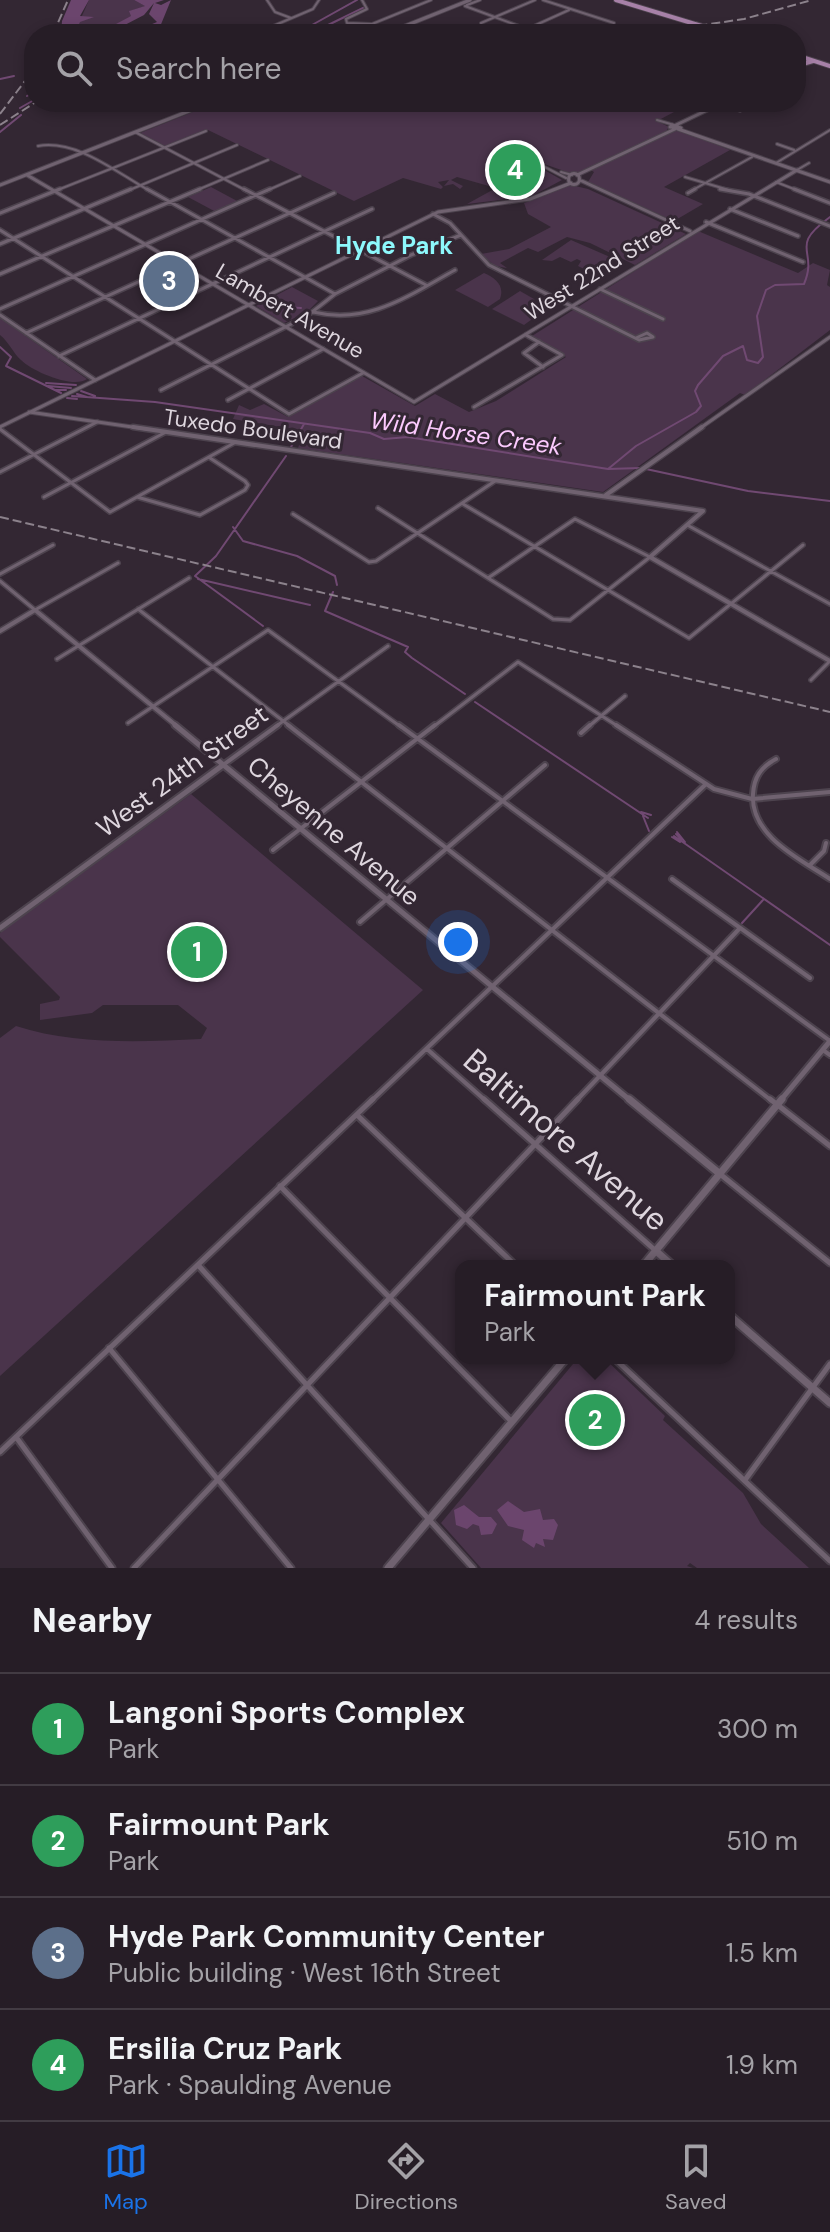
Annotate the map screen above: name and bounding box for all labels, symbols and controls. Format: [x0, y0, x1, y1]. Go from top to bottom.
search box [24, 24, 806, 112]
icon: search [52, 46, 96, 90]
text: Search here [116, 49, 282, 88]
pin: 4 [489, 140, 541, 200]
street label: West 22nd Street [519, 209, 685, 327]
district label: Hyde Park [335, 230, 453, 261]
pin: 3 [143, 251, 195, 311]
street label: Lambert Avenue [211, 257, 369, 365]
street label: Tuxedo Boulevard [162, 402, 344, 456]
water label: Wild Horse Creek [368, 404, 565, 462]
street label: West 24th Street [89, 697, 275, 845]
street label: Cheyenne Avenue [240, 749, 428, 913]
pin: 1 [171, 922, 223, 982]
your location [438, 922, 478, 962]
street label: Baltimore Avenue [455, 1039, 677, 1241]
popup [455, 1260, 735, 1364]
text: Fairmount Park [484, 1276, 706, 1315]
text: Park [484, 1315, 536, 1349]
pin: 2 [569, 1390, 621, 1450]
text: Nearby [32, 1598, 152, 1643]
text: 4 results [694, 1603, 798, 1637]
text: Langoni Sports Complex [108, 1693, 465, 1732]
text: 1 [53, 1712, 63, 1746]
text: 300 m [717, 1712, 798, 1746]
text: Park [108, 1732, 159, 1766]
text: Fairmount Park [108, 1805, 330, 1844]
text: 2 [50, 1824, 66, 1858]
text: 510 m [726, 1824, 798, 1858]
text: Park [108, 1844, 159, 1878]
text: Hyde Park Community Center [108, 1917, 545, 1956]
text: 3 [50, 1936, 66, 1970]
text: 1.5 km [726, 1936, 798, 1970]
text: Public building · West 16th Street [108, 1956, 501, 1990]
text: Ersilia Cruz Park [108, 2029, 342, 2068]
text: 4 [50, 2048, 66, 2082]
text: 1.9 km [726, 2048, 798, 2082]
text: Park · Spaulding Avenue [108, 2068, 392, 2102]
tab: Map [103, 2139, 148, 2216]
tab: Directions [355, 2139, 458, 2216]
tab: Saved [665, 2139, 727, 2216]

